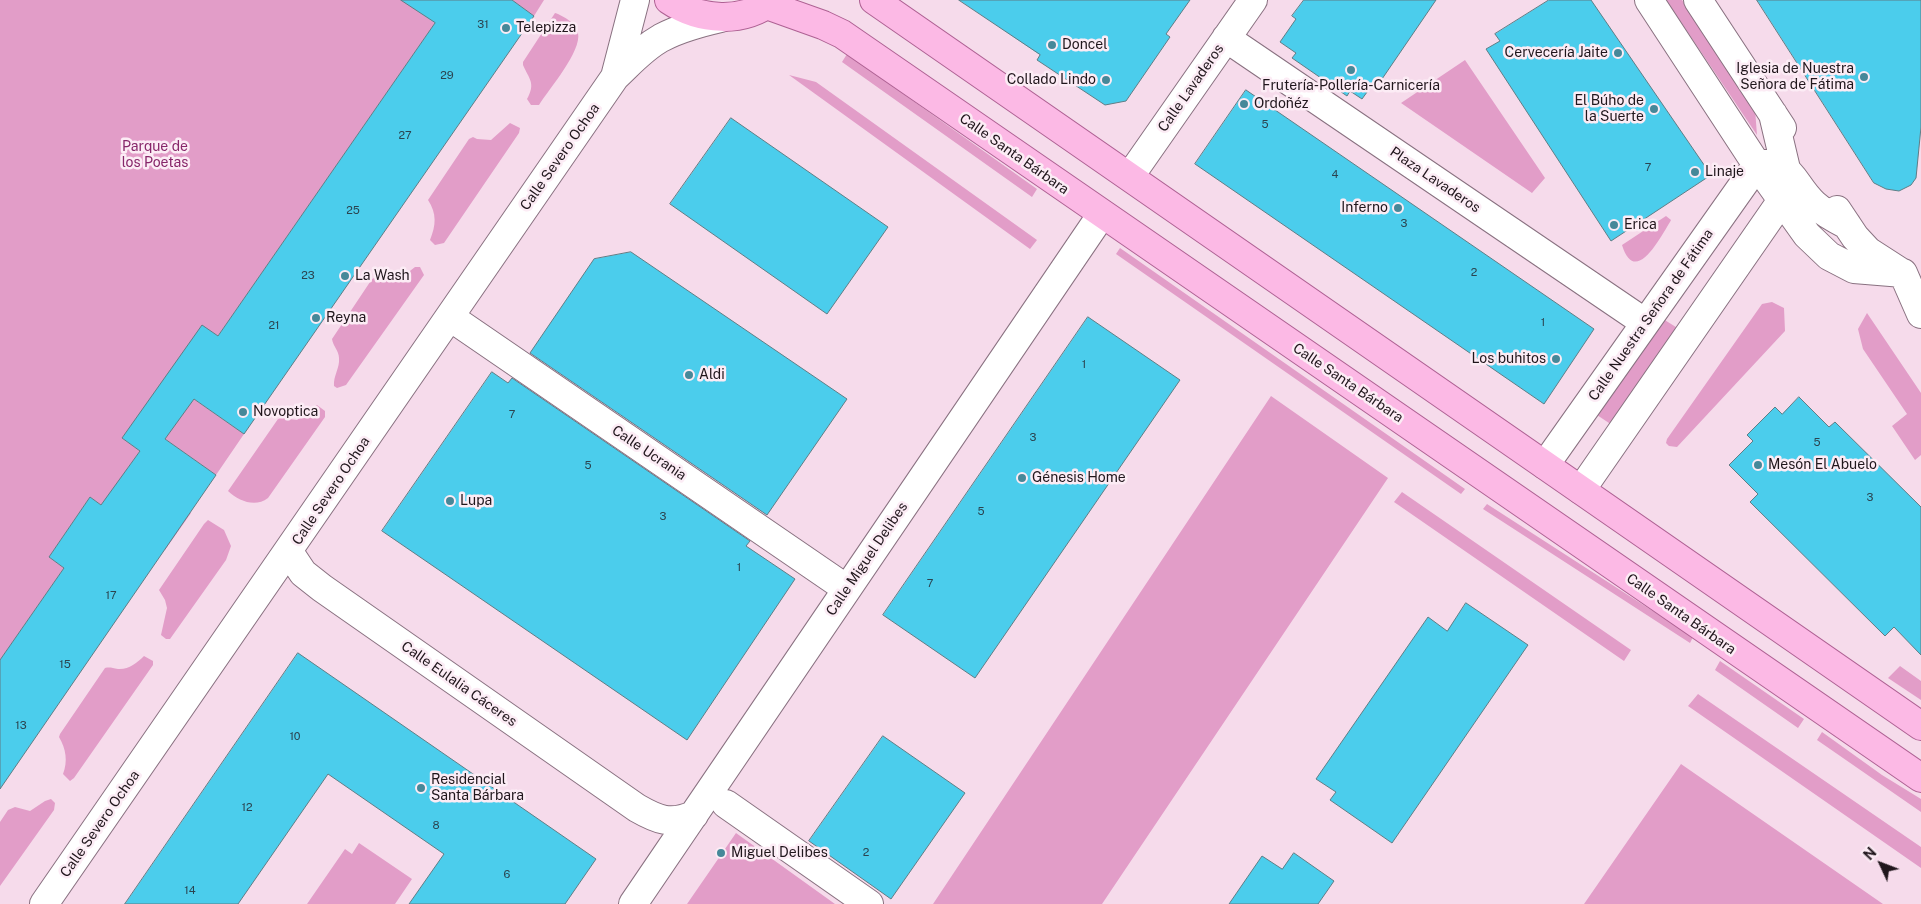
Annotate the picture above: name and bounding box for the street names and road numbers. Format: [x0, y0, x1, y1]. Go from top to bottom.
street label: Calle Lavaderos [1155, 41, 1227, 135]
street label: Calle Severo Ochoa [517, 100, 603, 214]
street label: Calle Santa Bárbara [956, 110, 1072, 198]
street label: Plaza Lavaderos [1387, 144, 1483, 216]
street label: Calle Nuestra Señora de Fátima [1585, 226, 1717, 404]
street label: Calle Santa Bárbara [1290, 340, 1406, 426]
street label: Calle Ucrania [609, 422, 689, 484]
street label: Calle Severo Ochoa [289, 434, 373, 548]
street label: Calle Miguel Delibes [823, 499, 911, 619]
street label: Calle Santa Bárbara [1623, 570, 1739, 658]
street label: Calle Eulalia Cáceres [398, 638, 520, 730]
street label: Calle Severo Ochoa [57, 767, 143, 881]

